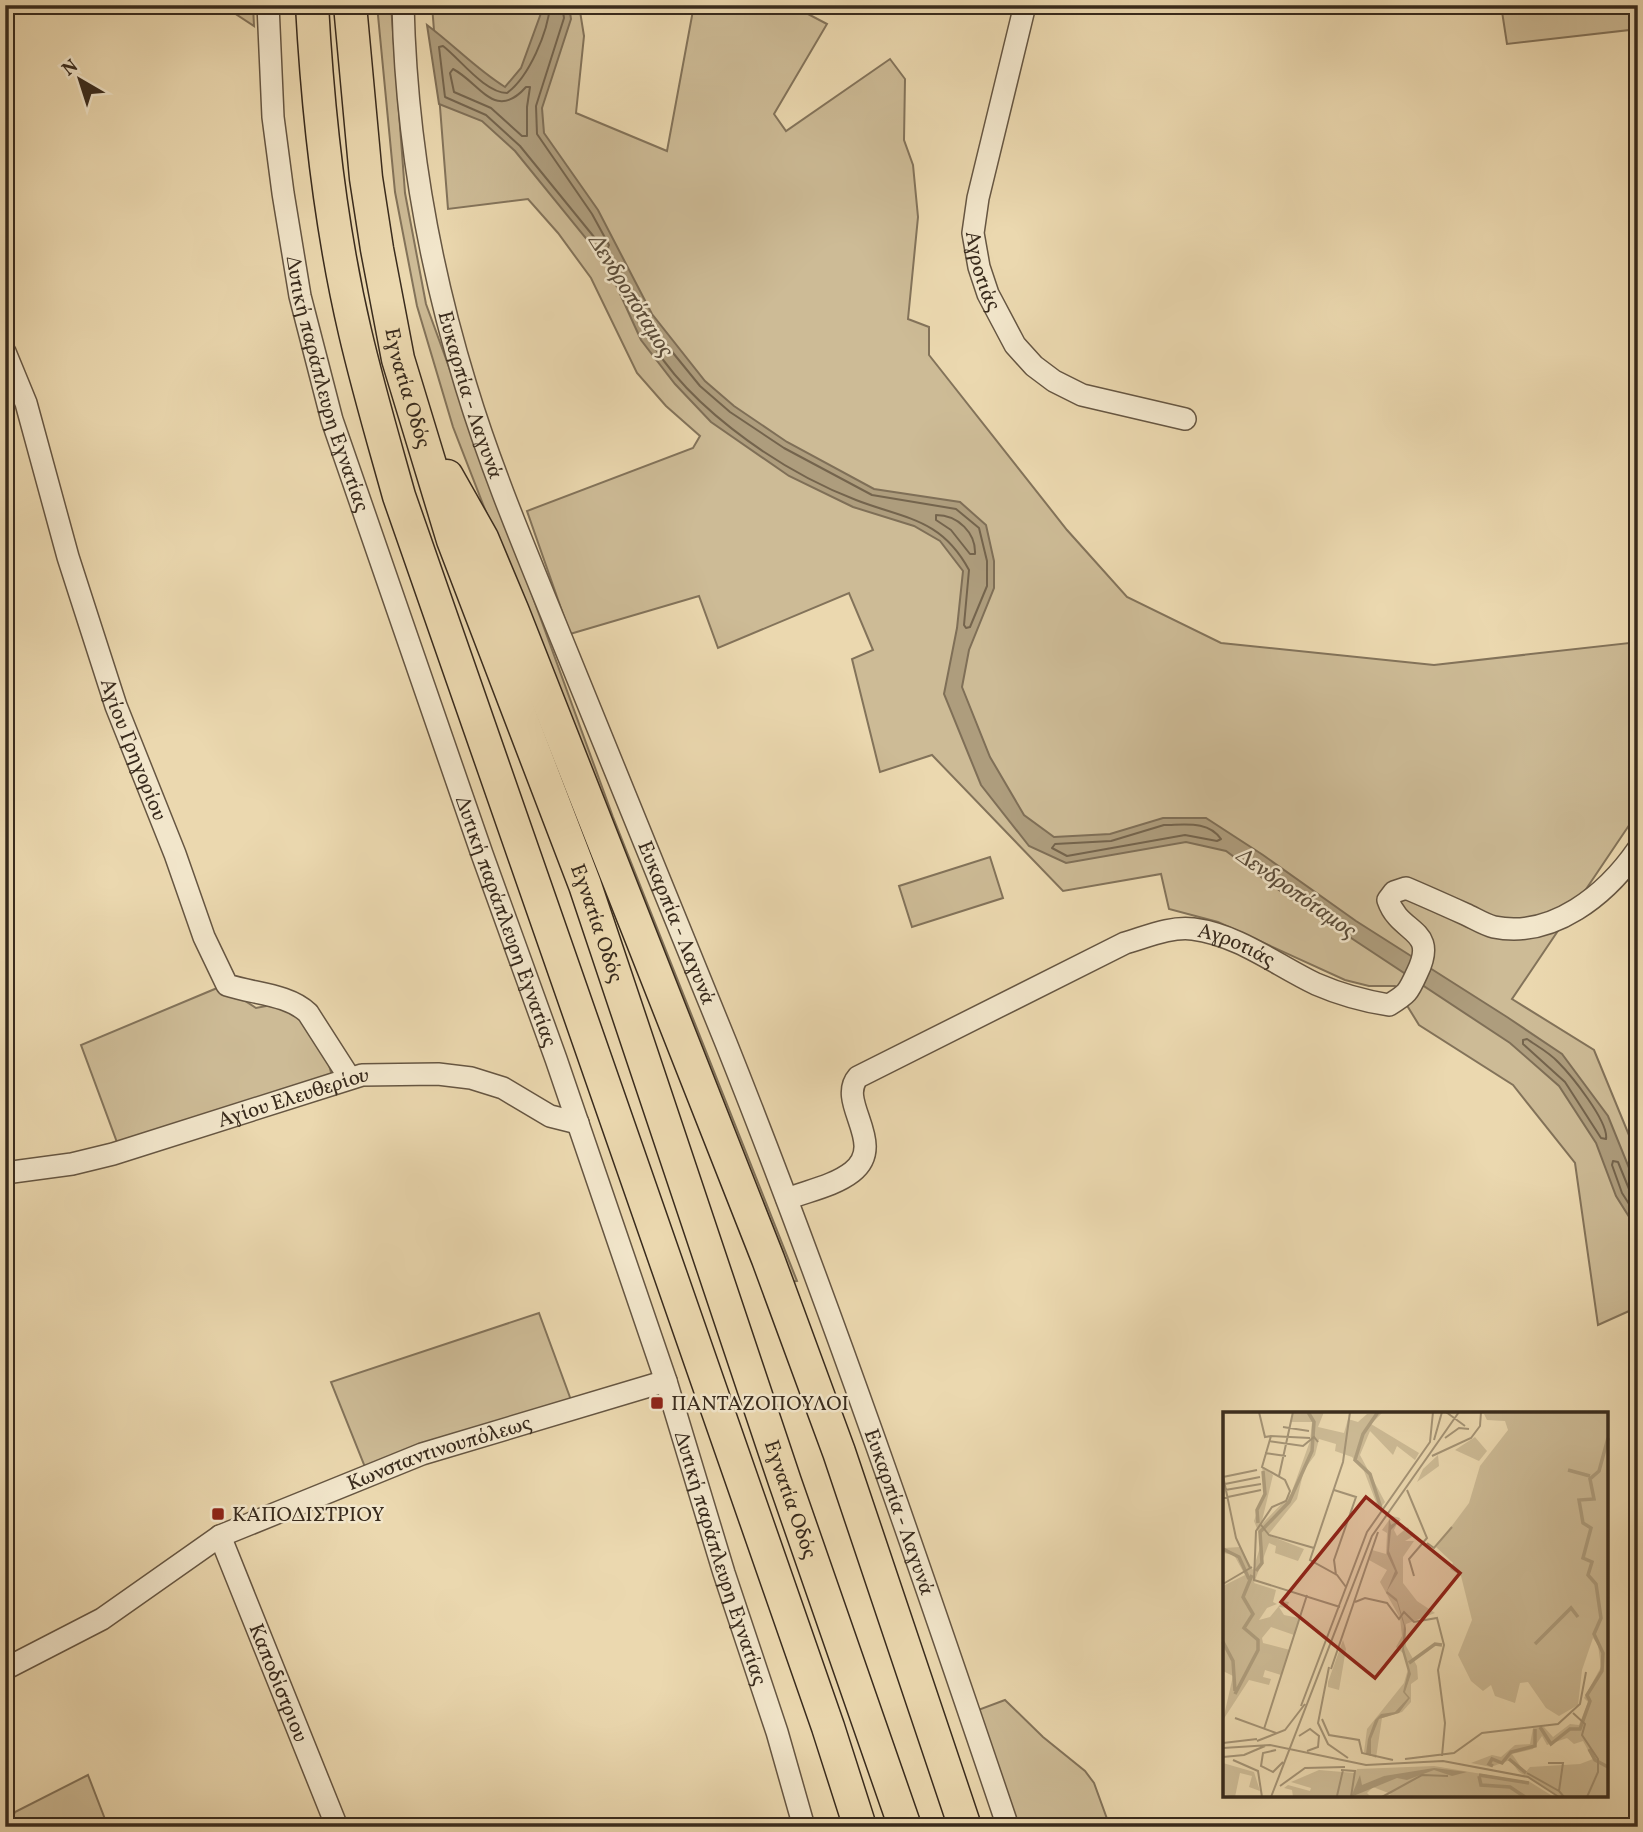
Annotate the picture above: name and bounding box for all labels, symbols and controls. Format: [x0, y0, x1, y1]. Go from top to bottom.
north arrow [46, 46, 116, 116]
text: N [57, 54, 84, 83]
water label: Δενδροπόταμος [579, 227, 681, 365]
street label: Αγροτιάς [957, 229, 1007, 317]
street label: Δυτική παράπλευρη Εγνατίας [278, 254, 376, 516]
street label: Ευκαρπία - Λαγυνά [430, 308, 510, 484]
street label: Εγνατία Οδός [376, 326, 437, 452]
street label: Αγίου Γρηγορίου [92, 675, 173, 825]
street label: Δυτική παράπλευρη Εγνατίας [447, 792, 563, 1051]
street label: Ευκαρπία - Λαγυνά [629, 837, 722, 1010]
water label: Δενδροπόταμος [1229, 840, 1363, 947]
street label: Εγνατία Οδός [562, 860, 630, 987]
street label: Αγροτιάς [1195, 917, 1280, 975]
street label: Αγίου Ελευθερίου [214, 1062, 369, 1136]
place label: ΠΑΝΤΑΖΟΠΟΥΛΟΙ [671, 1390, 849, 1419]
marker: ΠΑΝΤΑΖΟΠΟΥΛΟΙ [649, 1395, 665, 1411]
street label: Κωνσταντινουπόλεως [343, 1409, 535, 1499]
inset map [1223, 1412, 1608, 1797]
street label: Ευκαρπία - Λαγυνά [856, 1425, 941, 1600]
street label: Δυτική παράπλευρη Εγνατίας [666, 1428, 773, 1689]
street label: Εγνατία Οδός [756, 1436, 824, 1563]
place label: ΚΑΠΟΔΙΣΤΡΙΟΥ [232, 1501, 384, 1530]
marker: ΚΑΠΟΔΙΣΤΡΙΟΥ [210, 1506, 226, 1522]
street label: Καποδίστριου [241, 1619, 314, 1747]

